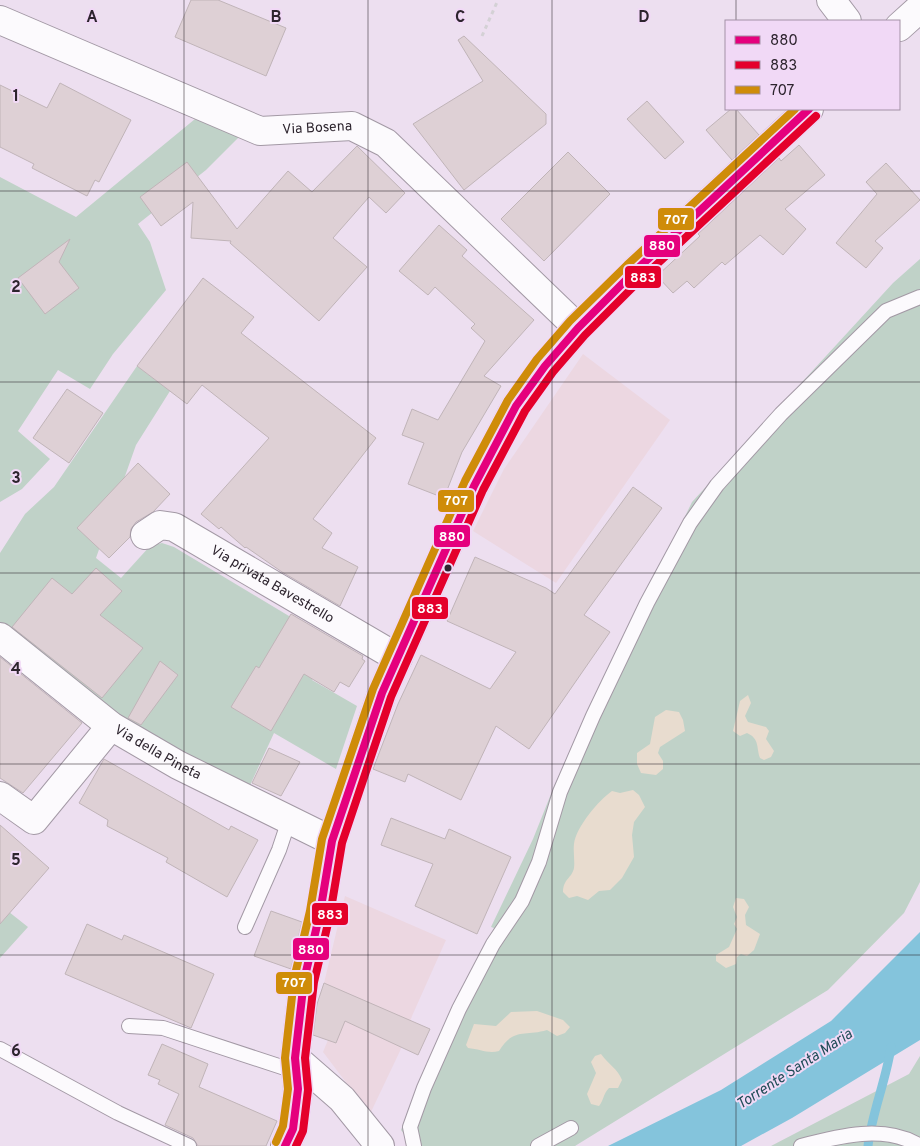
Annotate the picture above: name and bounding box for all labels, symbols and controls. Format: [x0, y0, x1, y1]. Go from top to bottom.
text: A [86, 8, 98, 28]
text: B [270, 8, 282, 28]
text: C [455, 8, 465, 28]
text: D [638, 8, 650, 28]
legend [725, 20, 900, 110]
text: 880 [770, 32, 798, 51]
text: 883 [770, 57, 797, 76]
text: 707 [770, 82, 795, 101]
text: 1 [13, 87, 19, 107]
street label: Via Bosena [282, 118, 353, 138]
line badge: 707 [657, 207, 695, 231]
text: 707 [664, 212, 688, 229]
line badge: 880 [643, 234, 681, 258]
text: 880 [649, 238, 675, 255]
line badge: 883 [624, 265, 662, 289]
text: 883 [630, 270, 656, 287]
text: 2 [11, 278, 21, 298]
text: 3 [11, 469, 21, 489]
line badge: 707 [437, 489, 475, 513]
text: 707 [444, 493, 468, 510]
line badge: 880 [433, 524, 471, 548]
text: 880 [439, 529, 465, 546]
street label: Via privata Bavestrello [207, 542, 337, 627]
unlabelled marker [443, 563, 453, 573]
line badge: 883 [411, 596, 449, 620]
text: 883 [417, 601, 443, 618]
text: 4 [11, 660, 21, 680]
street label: Via della Pineta [111, 721, 204, 784]
text: 5 [11, 851, 21, 871]
line badge: 883 [311, 902, 349, 926]
text: 883 [317, 907, 343, 924]
line badge: 880 [292, 937, 330, 961]
text: 880 [298, 942, 324, 959]
line badge: 707 [275, 971, 313, 995]
text: 707 [282, 975, 306, 992]
water label: Torrente Santa Maria [733, 1025, 857, 1115]
text: 6 [11, 1042, 21, 1062]

